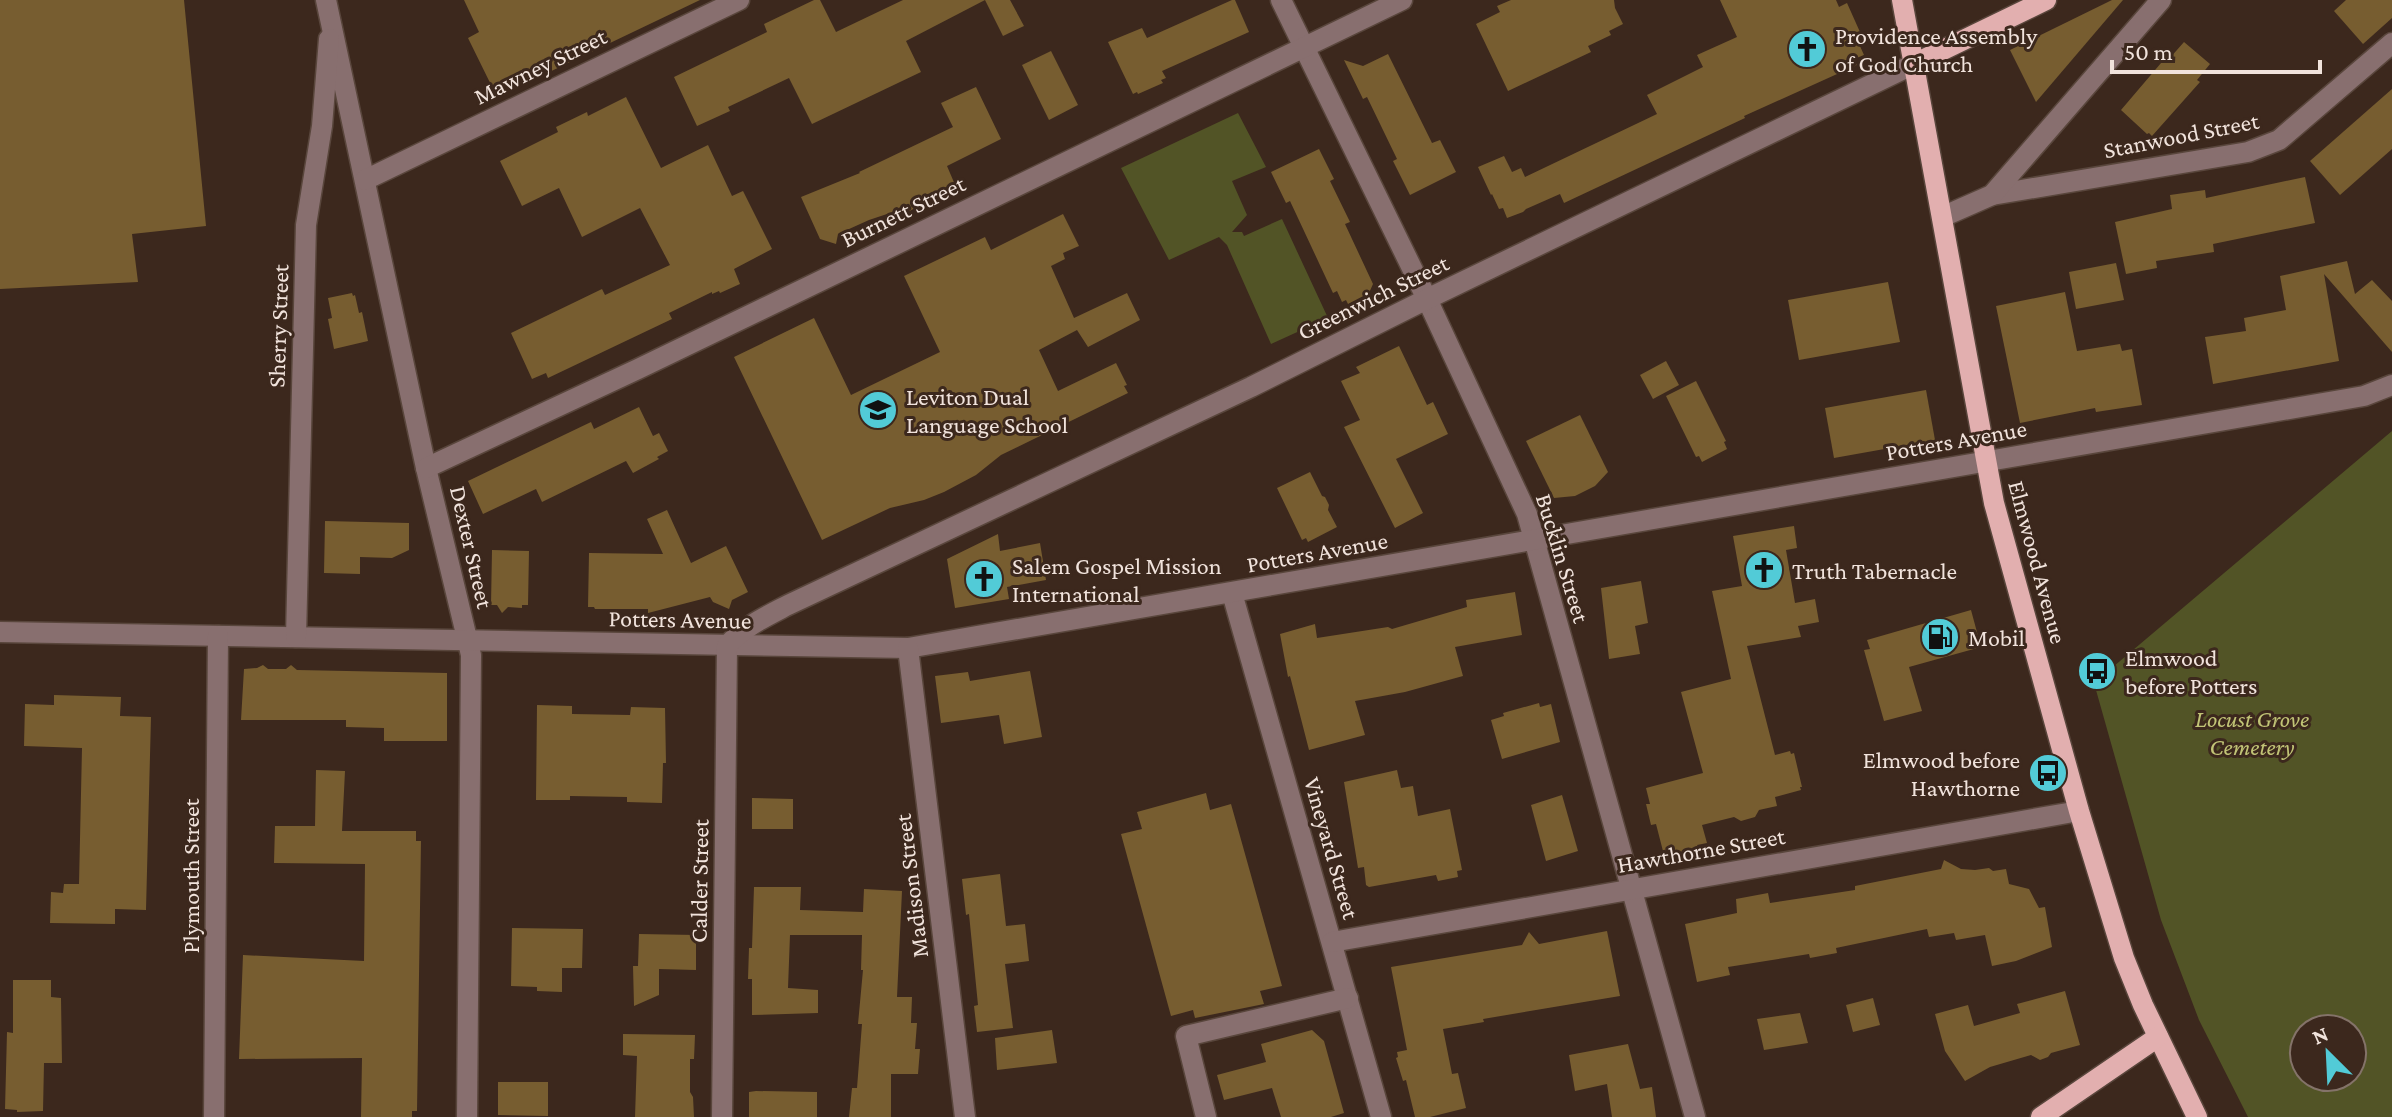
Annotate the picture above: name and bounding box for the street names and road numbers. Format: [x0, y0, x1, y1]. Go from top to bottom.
street label: Mawney Street [469, 22, 611, 110]
street label: Stanwood Street [2101, 107, 2262, 163]
street label: Burnett Street [837, 169, 970, 253]
street label: Greenwich Street [1293, 248, 1454, 345]
street label: Sherry Street [262, 263, 294, 388]
street label: Potters Avenue [1883, 414, 2029, 466]
street label: Elmwood Avenue [2003, 478, 2073, 646]
street label: Dexter Street [445, 483, 499, 612]
street label: Bucklin Street [1531, 490, 1596, 627]
street label: Potters Avenue [1244, 526, 1390, 578]
street label: Potters Avenue [608, 604, 752, 634]
street label: Vineyard Street [1299, 774, 1365, 923]
street label: Plymouth Street [177, 797, 204, 953]
street label: Madison Street [889, 811, 933, 960]
street label: Calder Street [684, 818, 714, 943]
street label: Hawthorne Street [1615, 822, 1788, 878]

